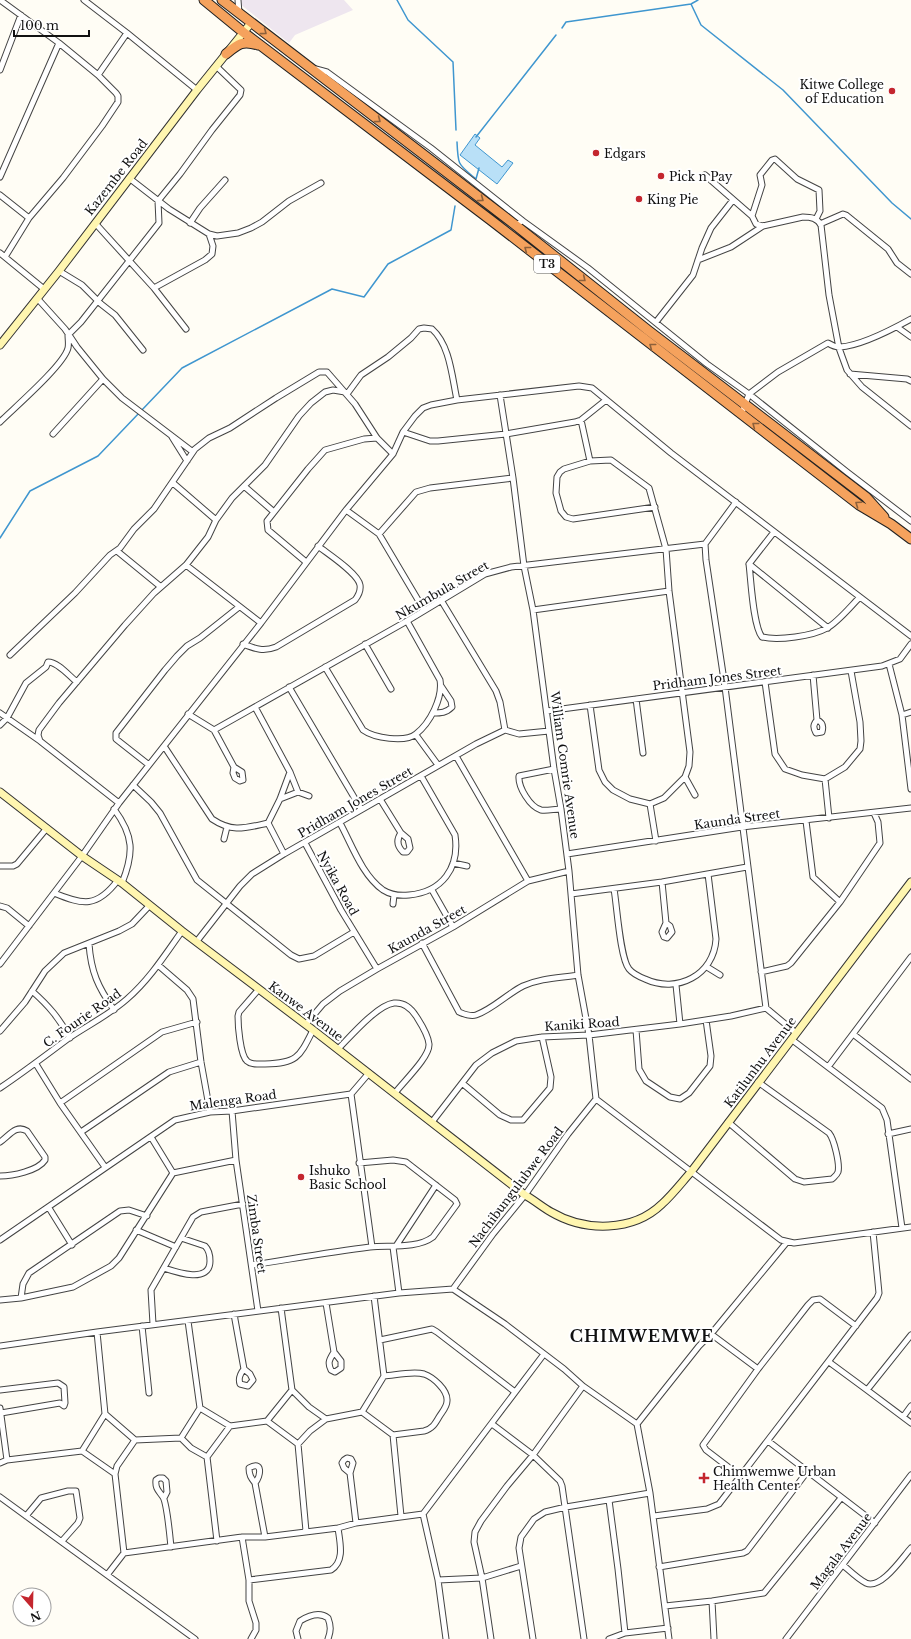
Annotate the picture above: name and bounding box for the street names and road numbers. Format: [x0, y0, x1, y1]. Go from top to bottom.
street label: Kazembe Road [82, 136, 150, 218]
road number: T3 [534, 255, 560, 273]
street label: Nkumbula Street [393, 557, 492, 623]
street label: Pridham Jones Street [652, 663, 783, 693]
street label: William Comrie Avenue [547, 689, 583, 840]
street label: Pridham Jones Street [295, 763, 415, 841]
street label: Kaunda Street [693, 805, 781, 832]
street label: Nyika Road [314, 848, 362, 918]
street label: Kaunda Street [386, 901, 469, 957]
street label: Kanwe Avenue [266, 978, 346, 1044]
street label: C. Fourie Road [40, 986, 124, 1050]
street label: Kaniki Road [544, 1014, 620, 1034]
street label: Katilunhu Avenue [721, 1014, 799, 1110]
street label: Malenga Road [188, 1086, 278, 1114]
street label: Nachibungulubwe Road [466, 1124, 566, 1250]
street label: Zimba Street [244, 1193, 270, 1275]
street label: Magala Avenue [807, 1509, 875, 1593]

